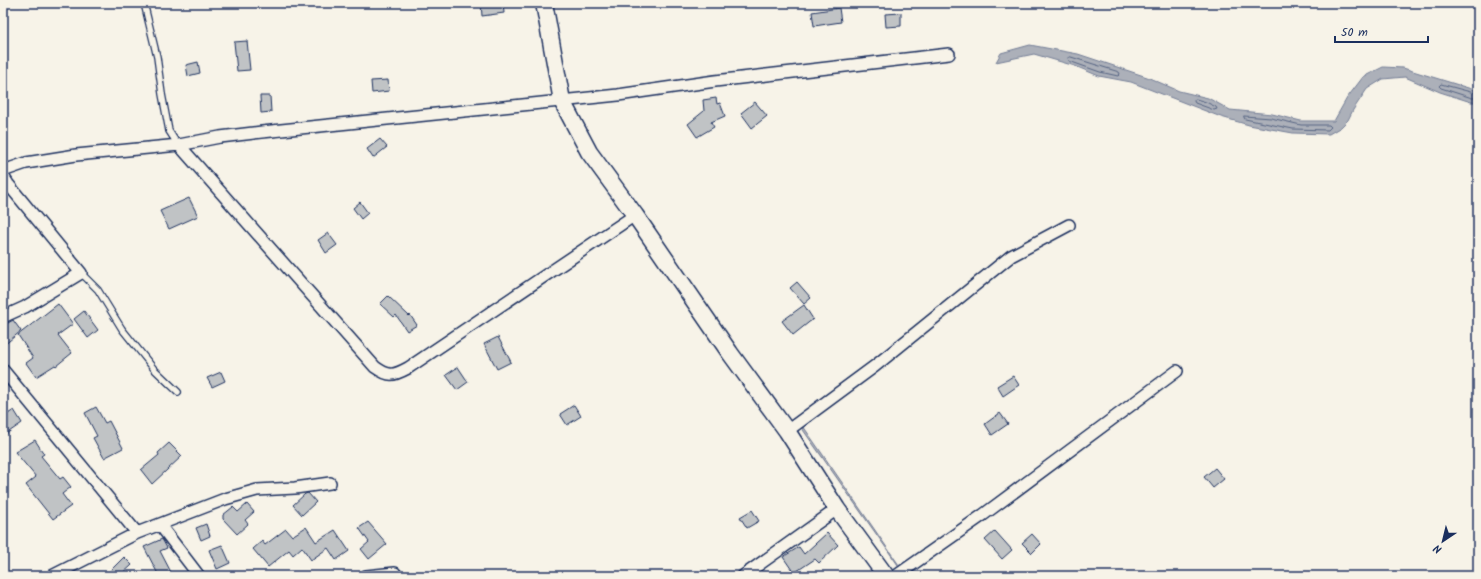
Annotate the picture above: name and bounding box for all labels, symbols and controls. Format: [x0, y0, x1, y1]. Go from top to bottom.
scale bar [1335, 18, 1428, 44]
text: 50 m [1341, 23, 1368, 42]
north arrow [1423, 521, 1463, 561]
text: N [1430, 539, 1446, 558]

